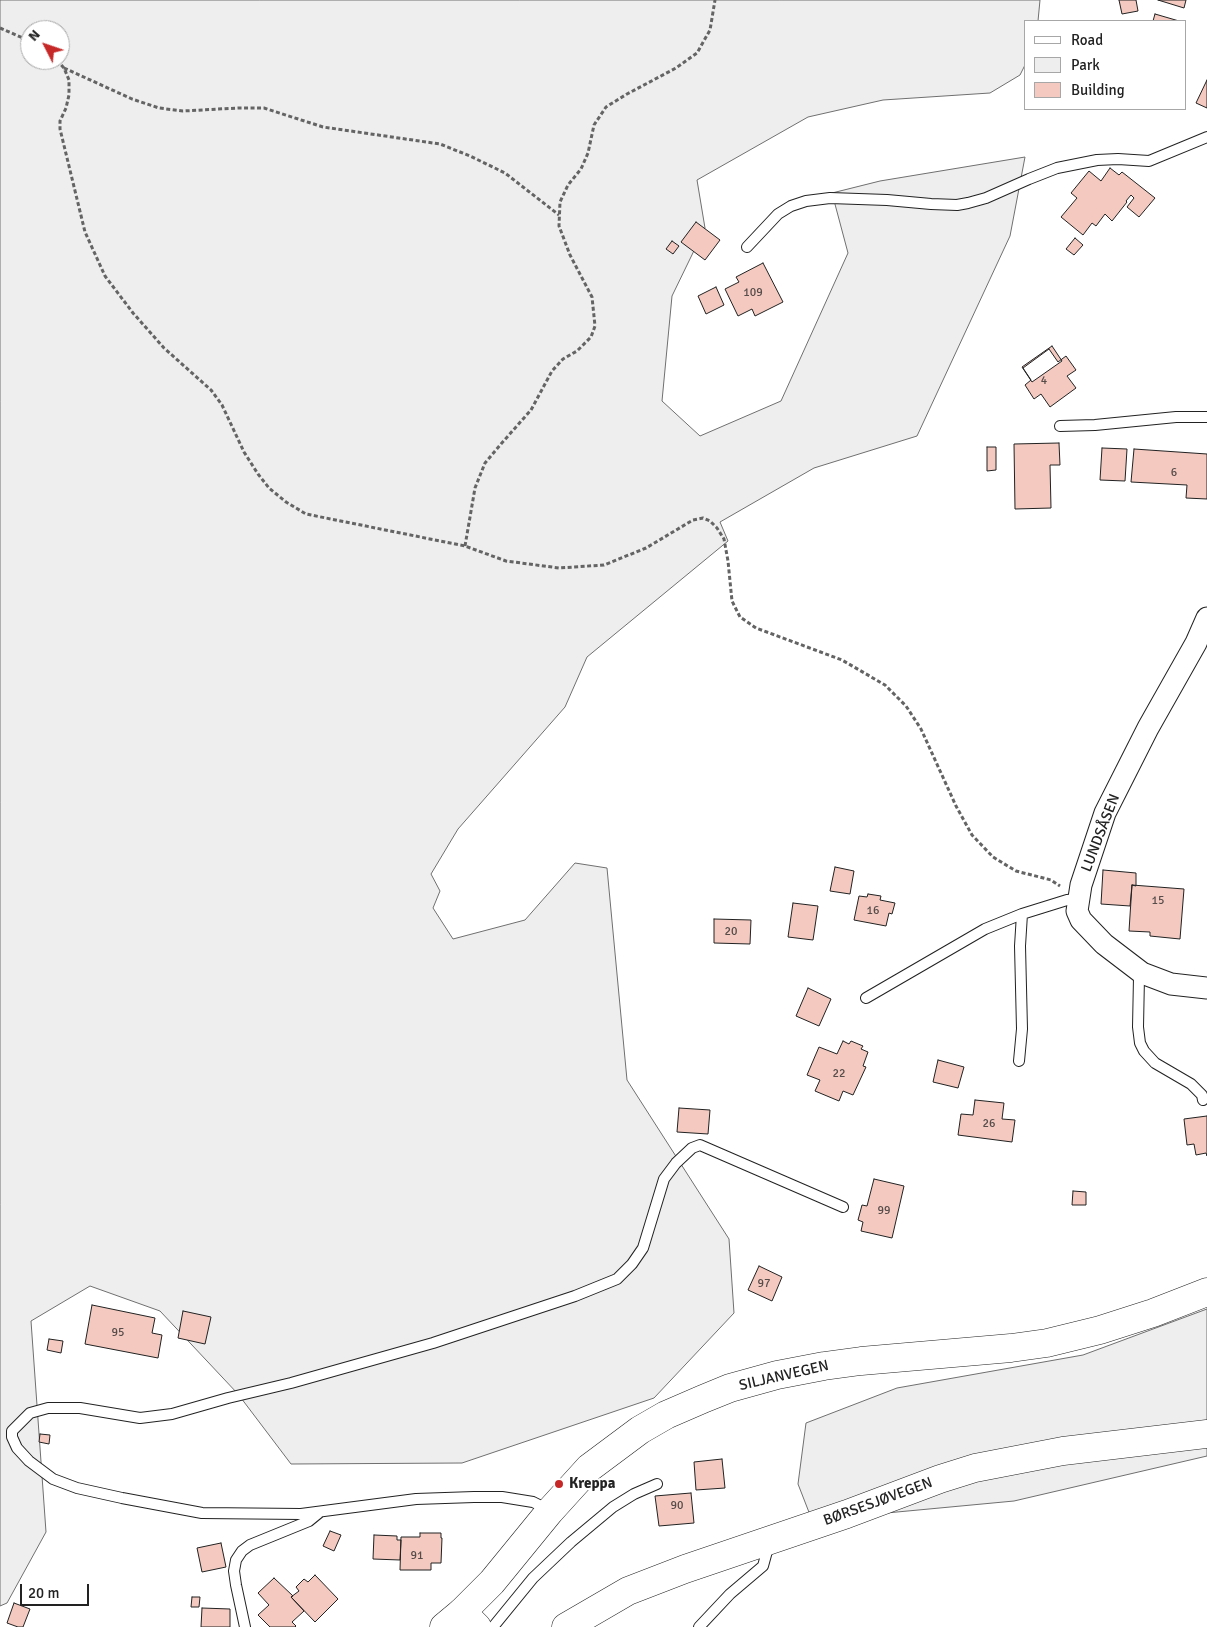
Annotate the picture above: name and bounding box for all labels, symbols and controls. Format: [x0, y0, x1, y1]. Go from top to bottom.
north arrow [20, 20, 70, 70]
legend [1024, 20, 1187, 110]
text: N [24, 26, 44, 45]
text: Road [1071, 31, 1103, 49]
text: Park [1071, 56, 1100, 74]
text: Building [1071, 81, 1125, 99]
house number: 109 [743, 286, 763, 300]
house number: 4 [1041, 374, 1047, 388]
house number: 6 [1171, 466, 1177, 480]
street label: LUNDSÅSEN [1078, 792, 1124, 874]
house number: 15 [1152, 894, 1164, 908]
house number: 16 [867, 904, 879, 918]
house number: 20 [725, 925, 737, 939]
house number: 22 [833, 1067, 845, 1081]
house number: 26 [983, 1117, 995, 1131]
house number: 99 [878, 1204, 890, 1218]
house number: 97 [758, 1277, 770, 1291]
house number: 95 [112, 1326, 124, 1340]
street label: SILJANVEGEN [737, 1357, 831, 1395]
street label: BØRSESJØVEGEN [821, 1474, 935, 1530]
place label: Kreppa [569, 1475, 615, 1493]
marker: Kreppa [553, 1478, 565, 1490]
house number: 90 [671, 1499, 683, 1513]
house number: 91 [411, 1549, 423, 1563]
scale bar [22, 1574, 91, 1606]
text: 20 m [28, 1584, 59, 1602]

